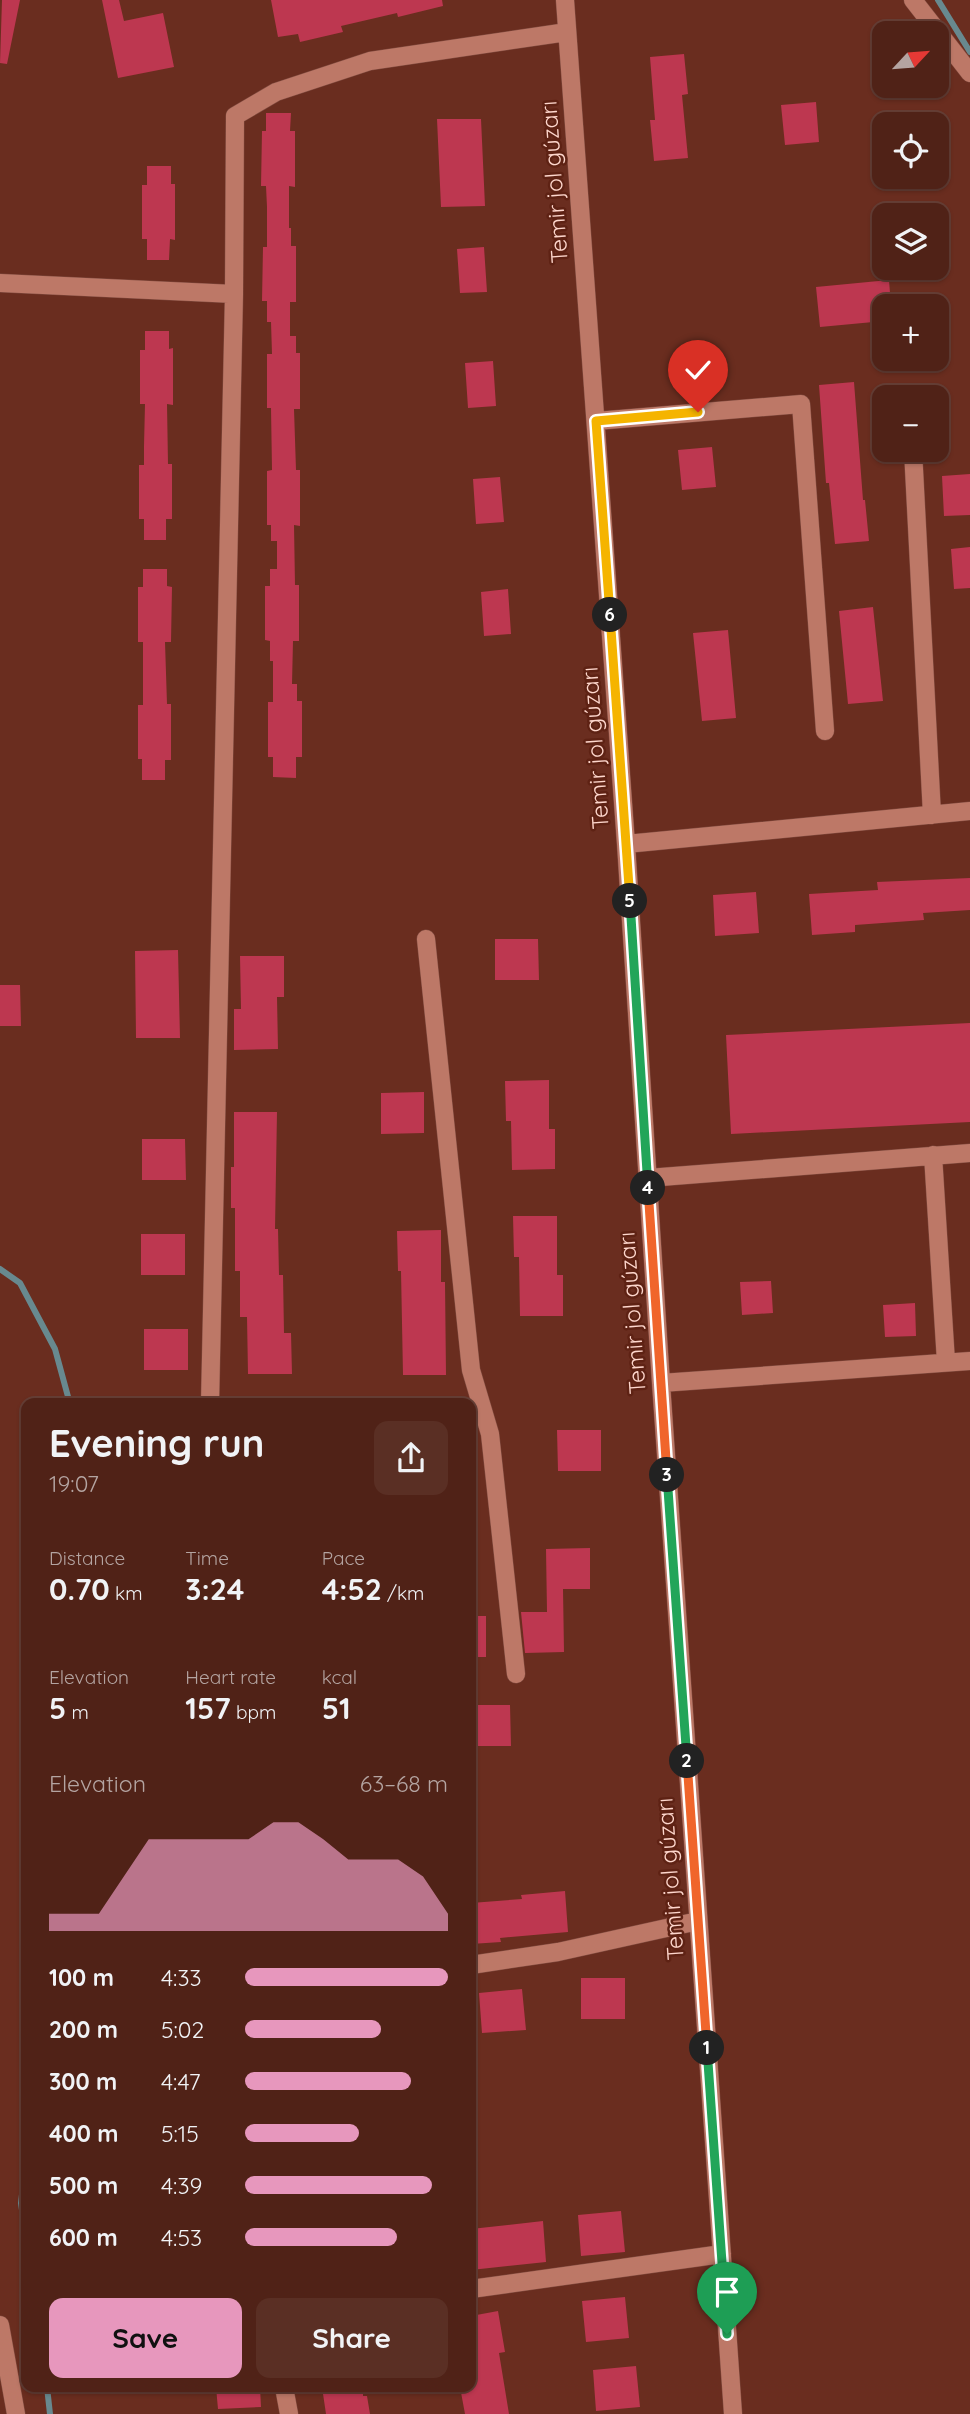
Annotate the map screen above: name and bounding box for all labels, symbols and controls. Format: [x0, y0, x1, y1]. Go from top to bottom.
north arrow [872, 21, 948, 98]
map controls [872, 21, 949, 462]
street label: Temir jol gúzarı [533, 100, 574, 264]
button: locate [872, 112, 949, 189]
button: layers [872, 203, 949, 280]
button: + [872, 294, 949, 371]
pin [668, 340, 728, 412]
icon: check [679, 351, 717, 389]
button: − [872, 385, 949, 462]
pin: 6 [592, 598, 628, 632]
text: 6 [604, 602, 615, 626]
street label: Temir jol gúzarı [574, 666, 615, 830]
pin: 5 [612, 884, 648, 918]
text: 5 [624, 888, 635, 912]
pin: 4 [630, 1170, 666, 1206]
text: 4 [642, 1175, 653, 1199]
street label: Temir jol gúzarı [611, 1231, 652, 1395]
text: Evening run [49, 1419, 264, 1467]
button: share [374, 1421, 448, 1495]
pin: 3 [650, 1458, 684, 1492]
text: 3 [661, 1462, 672, 1486]
text: 19:07 [49, 1469, 99, 1498]
text: Distance [49, 1546, 125, 1570]
text: Time [185, 1546, 229, 1570]
text: Pace [322, 1546, 365, 1570]
text: 0.70 [49, 1570, 110, 1608]
text: 3:24 [185, 1570, 244, 1608]
text: 4:52 [322, 1570, 382, 1608]
text: km [110, 1581, 142, 1605]
text: /km [382, 1581, 424, 1605]
text: Elevation [49, 1665, 129, 1689]
text: Heart rate [185, 1665, 276, 1689]
text: kcal [322, 1665, 357, 1689]
text: 5 [49, 1689, 66, 1727]
text: 157 [185, 1689, 231, 1727]
text: 51 [322, 1689, 351, 1727]
text: m [66, 1700, 89, 1724]
text: bpm [231, 1700, 276, 1724]
pin: 2 [670, 1744, 704, 1778]
text: 2 [681, 1748, 692, 1772]
text: Elevation [49, 1769, 146, 1798]
text: 63–68 m [360, 1769, 448, 1798]
street label: Temir jol gúzarı [649, 1797, 690, 1961]
text: 100 m [49, 1963, 114, 1992]
text: 4:33 [161, 1963, 202, 1992]
text: 200 m [49, 2015, 118, 2044]
text: 5:02 [161, 2015, 204, 2044]
pin: 1 [690, 2030, 724, 2066]
text: 1 [703, 2035, 710, 2059]
text: 300 m [49, 2067, 117, 2096]
text: 4:47 [161, 2067, 201, 2096]
text: 400 m [49, 2119, 118, 2148]
text: 5:15 [161, 2119, 199, 2148]
text: 500 m [49, 2171, 118, 2200]
text: 4:39 [161, 2171, 202, 2200]
text: 600 m [49, 2223, 118, 2252]
text: 4:53 [161, 2223, 202, 2252]
pin [697, 2262, 757, 2334]
icon: arrive [708, 2273, 746, 2311]
button: Save [49, 2298, 242, 2378]
button: Share [256, 2298, 448, 2378]

